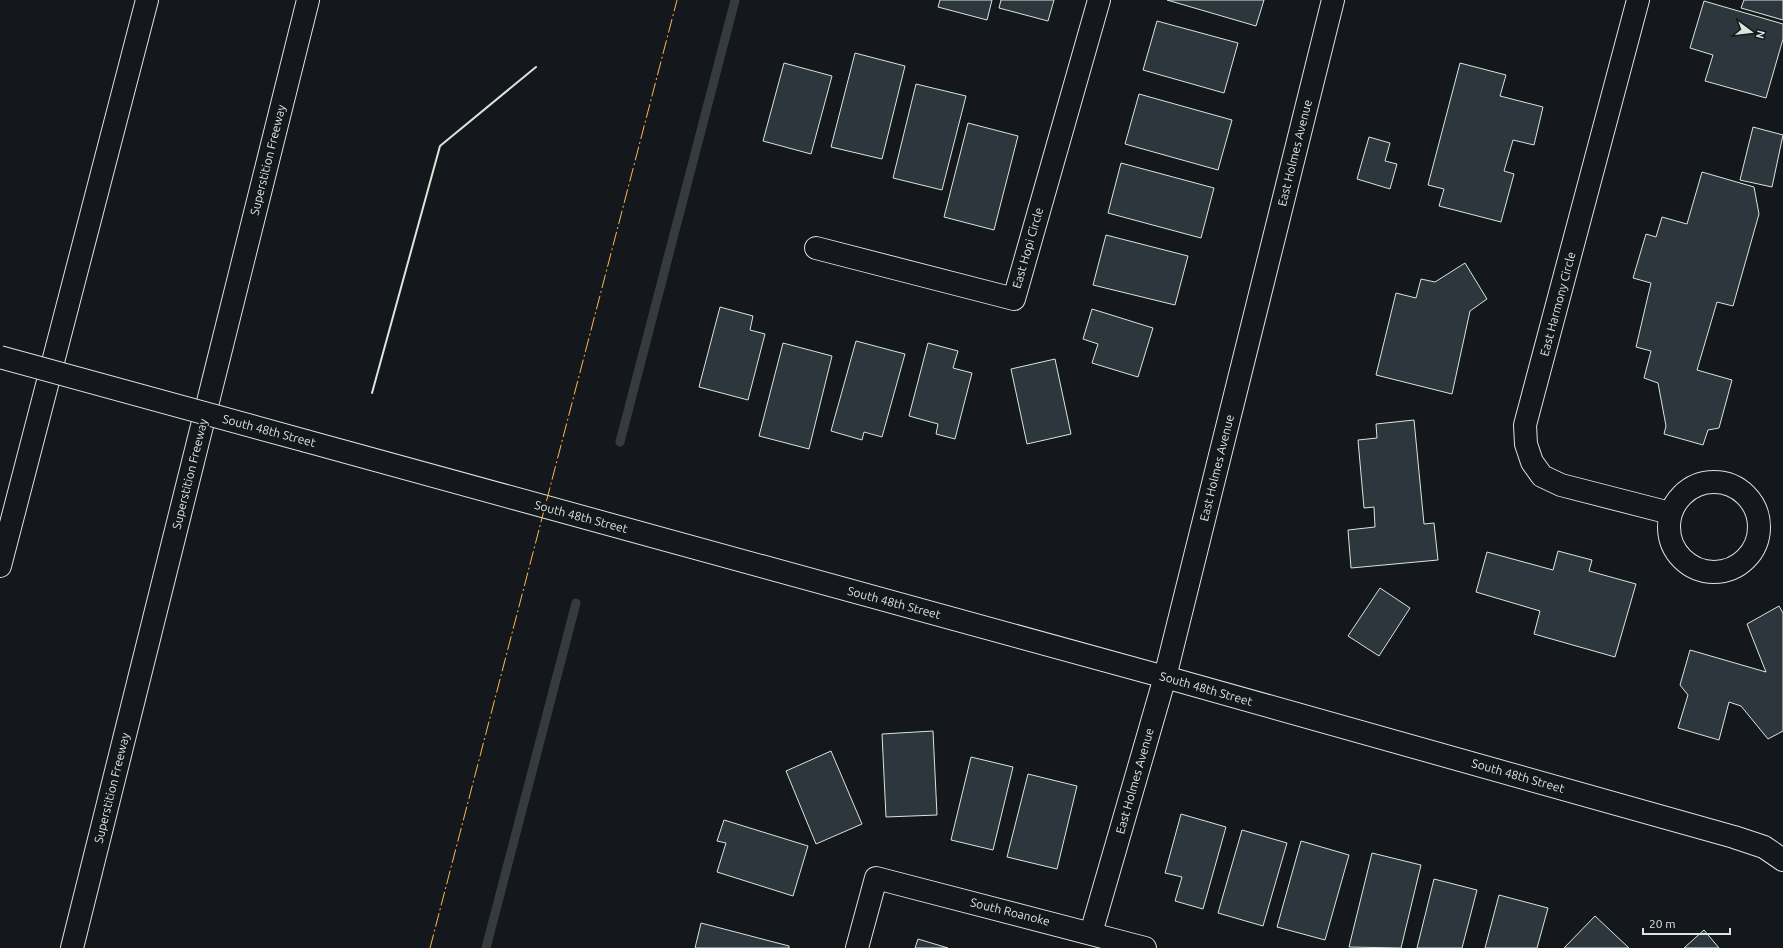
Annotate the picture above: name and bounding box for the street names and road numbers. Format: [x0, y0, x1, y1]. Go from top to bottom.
street label: East Holmes Avenue [1275, 98, 1314, 208]
street label: Superstition Freeway [247, 103, 288, 217]
street label: East Hopi Circle [1010, 206, 1045, 290]
street label: East Harmony Circle [1537, 250, 1578, 357]
street label: South 48th Street [221, 412, 317, 449]
street label: East Holmes Avenue [1197, 413, 1236, 523]
street label: Superstition Freeway [169, 417, 210, 531]
street label: South 48th Street [533, 498, 629, 535]
street label: South 48th Street [846, 584, 942, 621]
street label: South 48th Street [1158, 669, 1254, 708]
street label: East Holmes Avenue [1113, 726, 1156, 835]
street label: Superstition Freeway [91, 731, 132, 845]
street label: South 48th Street [1470, 756, 1566, 795]
street label: South Roanoke [969, 895, 1051, 928]

